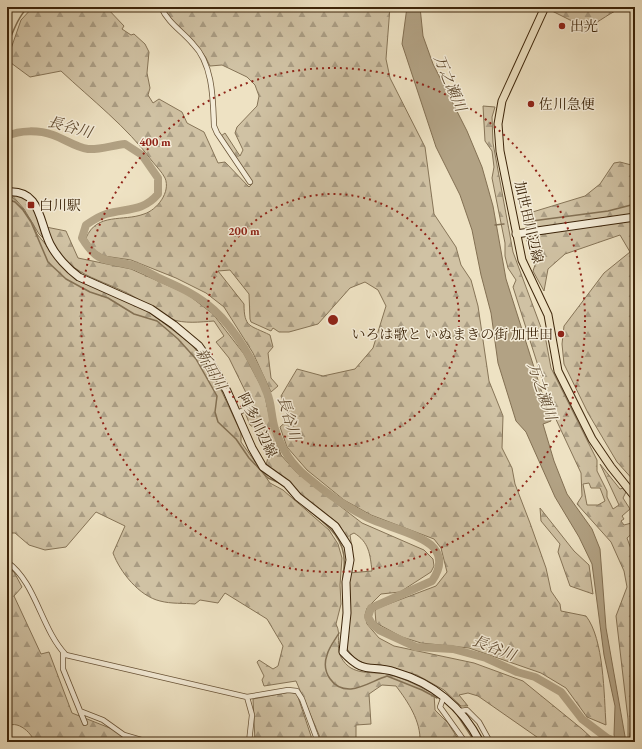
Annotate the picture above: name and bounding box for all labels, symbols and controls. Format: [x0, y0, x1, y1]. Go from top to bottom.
place label: 出光 [570, 17, 598, 35]
marker: 出光 [557, 21, 567, 31]
water label: 万之瀬川 [430, 51, 472, 116]
place label: 佐川急便 [539, 95, 595, 113]
marker: 佐川急便 [526, 99, 536, 109]
water label: 長谷川 [46, 112, 96, 142]
text: 400 m [139, 134, 171, 150]
street label: 加世田川辺線 [511, 179, 547, 265]
place label: 白川駅 [39, 196, 81, 214]
marker: 白川駅 [26, 200, 36, 210]
text: 200 m [228, 223, 260, 239]
centre of rings [326, 313, 340, 327]
place label: いろは歌と いぬまきの街 加世田 [351, 325, 553, 343]
marker: いろは歌と いぬまきの街 加世田 [556, 329, 566, 339]
water label: 新田川 [192, 345, 232, 395]
water label: 万之瀬川 [524, 359, 562, 424]
street label: 阿多川辺線 [235, 390, 281, 460]
water label: 長谷川 [274, 394, 306, 444]
water label: 長谷川 [470, 631, 520, 665]

